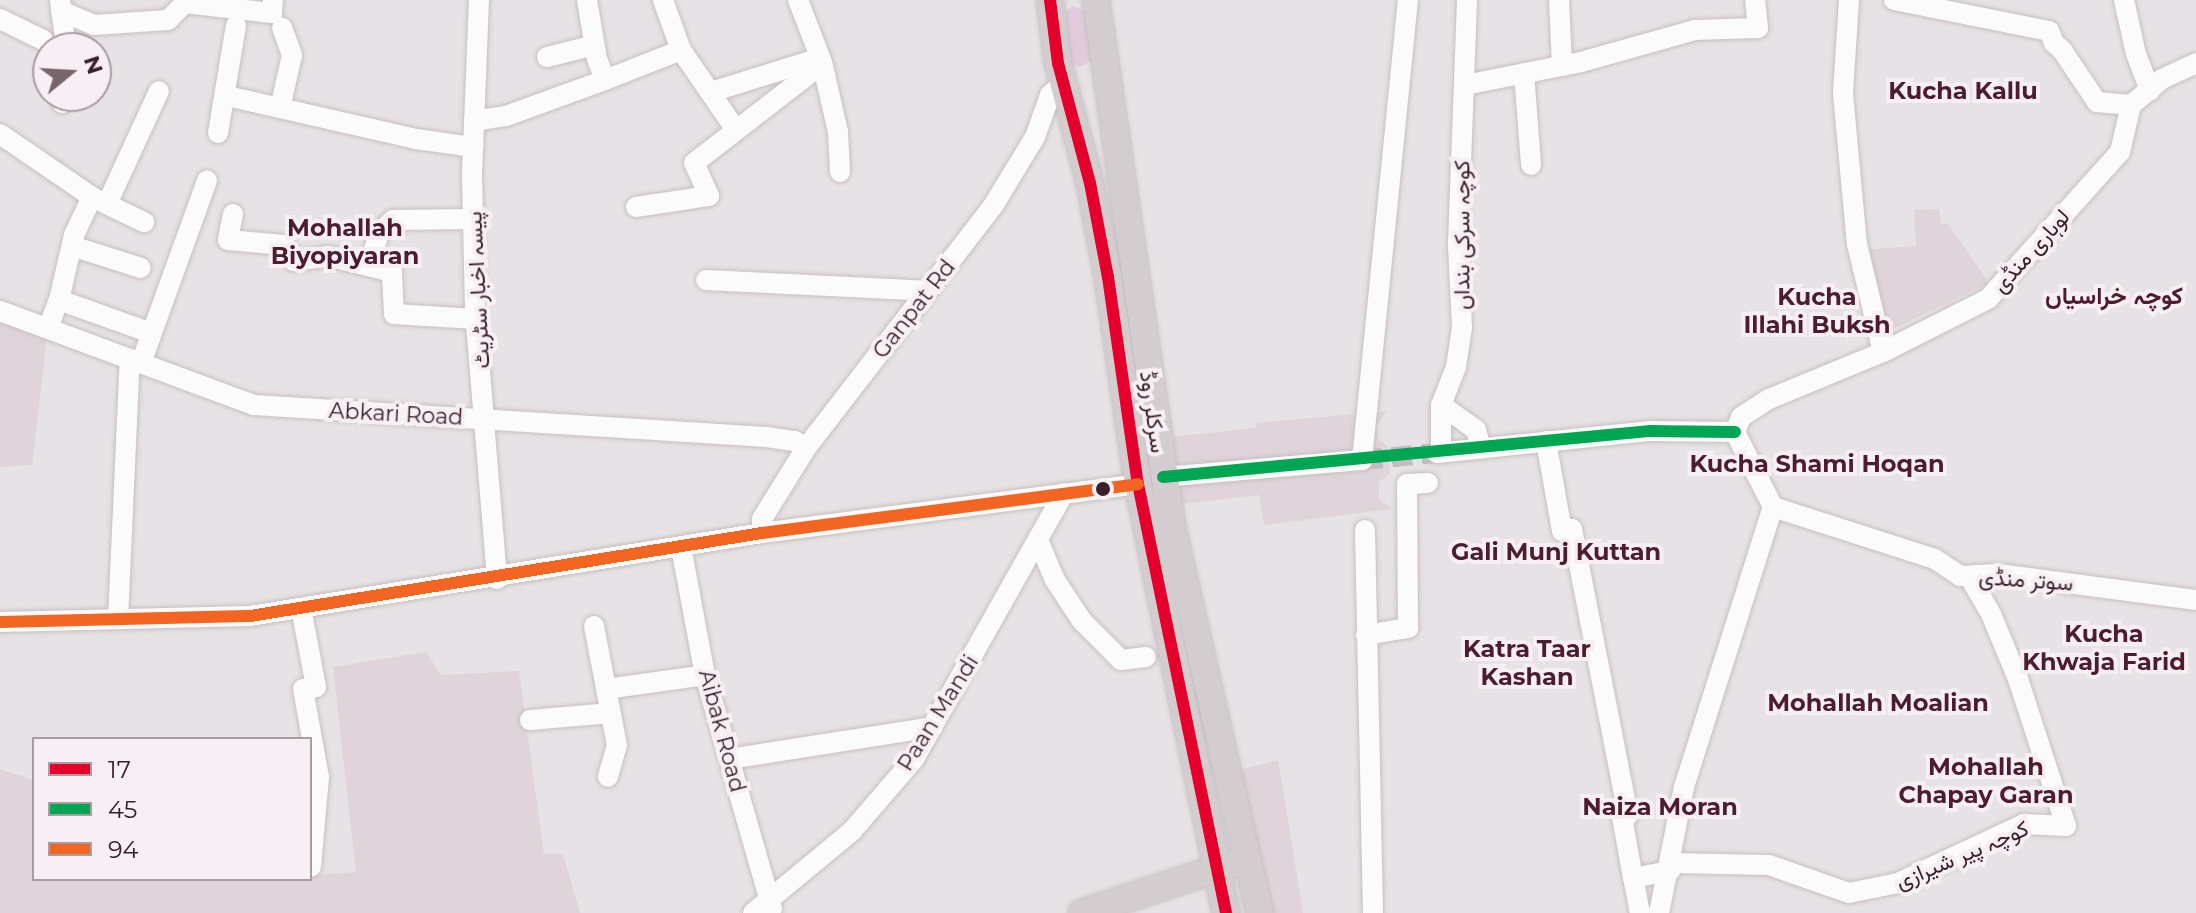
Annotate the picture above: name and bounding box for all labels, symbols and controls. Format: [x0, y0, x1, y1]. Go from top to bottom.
north arrow [32, 32, 112, 112]
text: N [78, 52, 109, 78]
district label: Kucha Kallu [1888, 77, 2038, 105]
street label: کوچہ سرکی بنداں [1449, 160, 1475, 310]
street label: لوہاری منڈی [1987, 204, 2075, 298]
street label: پیسہ اخبار سٹریٹ [461, 211, 495, 369]
district label: Mohallah Biyopiyaran [271, 214, 419, 270]
street label: Ganpat Rd [867, 254, 961, 364]
district label: کوچہ خراسیاں [2045, 282, 2183, 310]
district label: Kucha Illahi Buksh [1743, 283, 1891, 339]
street label: سرکلر روڈ [1134, 369, 1172, 455]
street label: Abkari Road [328, 397, 464, 431]
district label: Kucha Shami Hoqan [1689, 450, 1945, 478]
unlabelled marker [1095, 481, 1111, 497]
district label: Gali Munj Kuttan [1451, 538, 1661, 566]
street label: سوتر منڈی [1978, 564, 2074, 596]
district label: Kucha Khwaja Farid [2022, 620, 2186, 676]
district label: Katra Taar Kashan [1463, 635, 1591, 691]
street label: Paan Mandi [892, 650, 984, 776]
street label: Aibak Road [693, 667, 751, 795]
district label: Mohallah Moalian [1767, 689, 1989, 717]
legend [32, 737, 312, 881]
district label: Mohallah Chapay Garan [1899, 753, 2073, 809]
text: 17 [108, 755, 131, 784]
district label: Naiza Moran [1582, 793, 1738, 821]
text: 45 [108, 795, 137, 824]
street label: کوچہ پیر شیرازی [1891, 815, 2033, 895]
text: 94 [108, 835, 138, 864]

